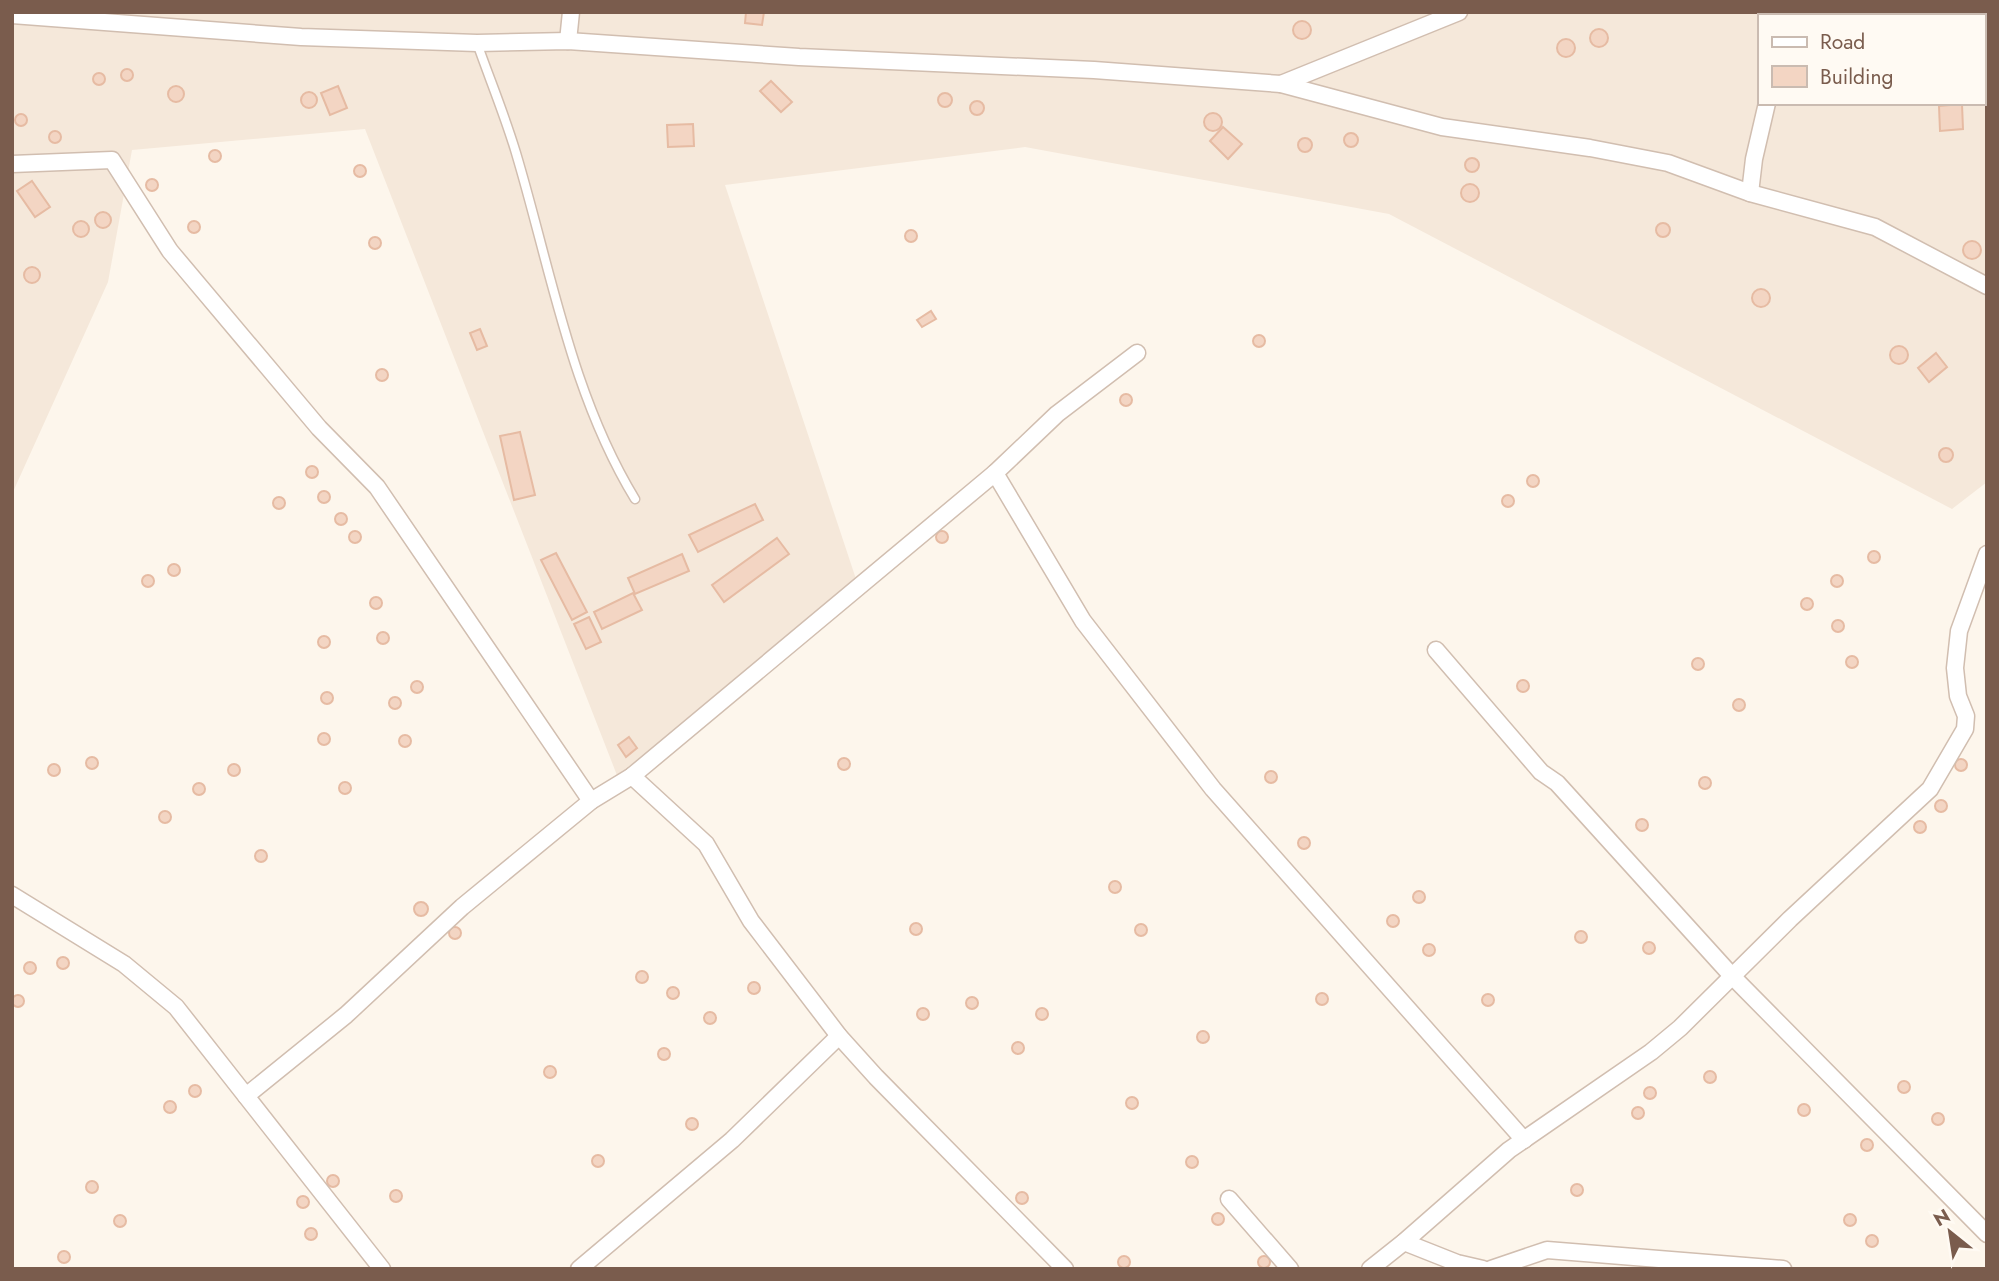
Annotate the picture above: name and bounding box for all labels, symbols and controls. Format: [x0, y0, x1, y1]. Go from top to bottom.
legend [1758, 14, 1985, 105]
text: Road [1820, 27, 1865, 57]
text: Building [1820, 62, 1893, 92]
north arrow [1915, 1197, 1985, 1267]
text: N [1928, 1202, 1955, 1233]

